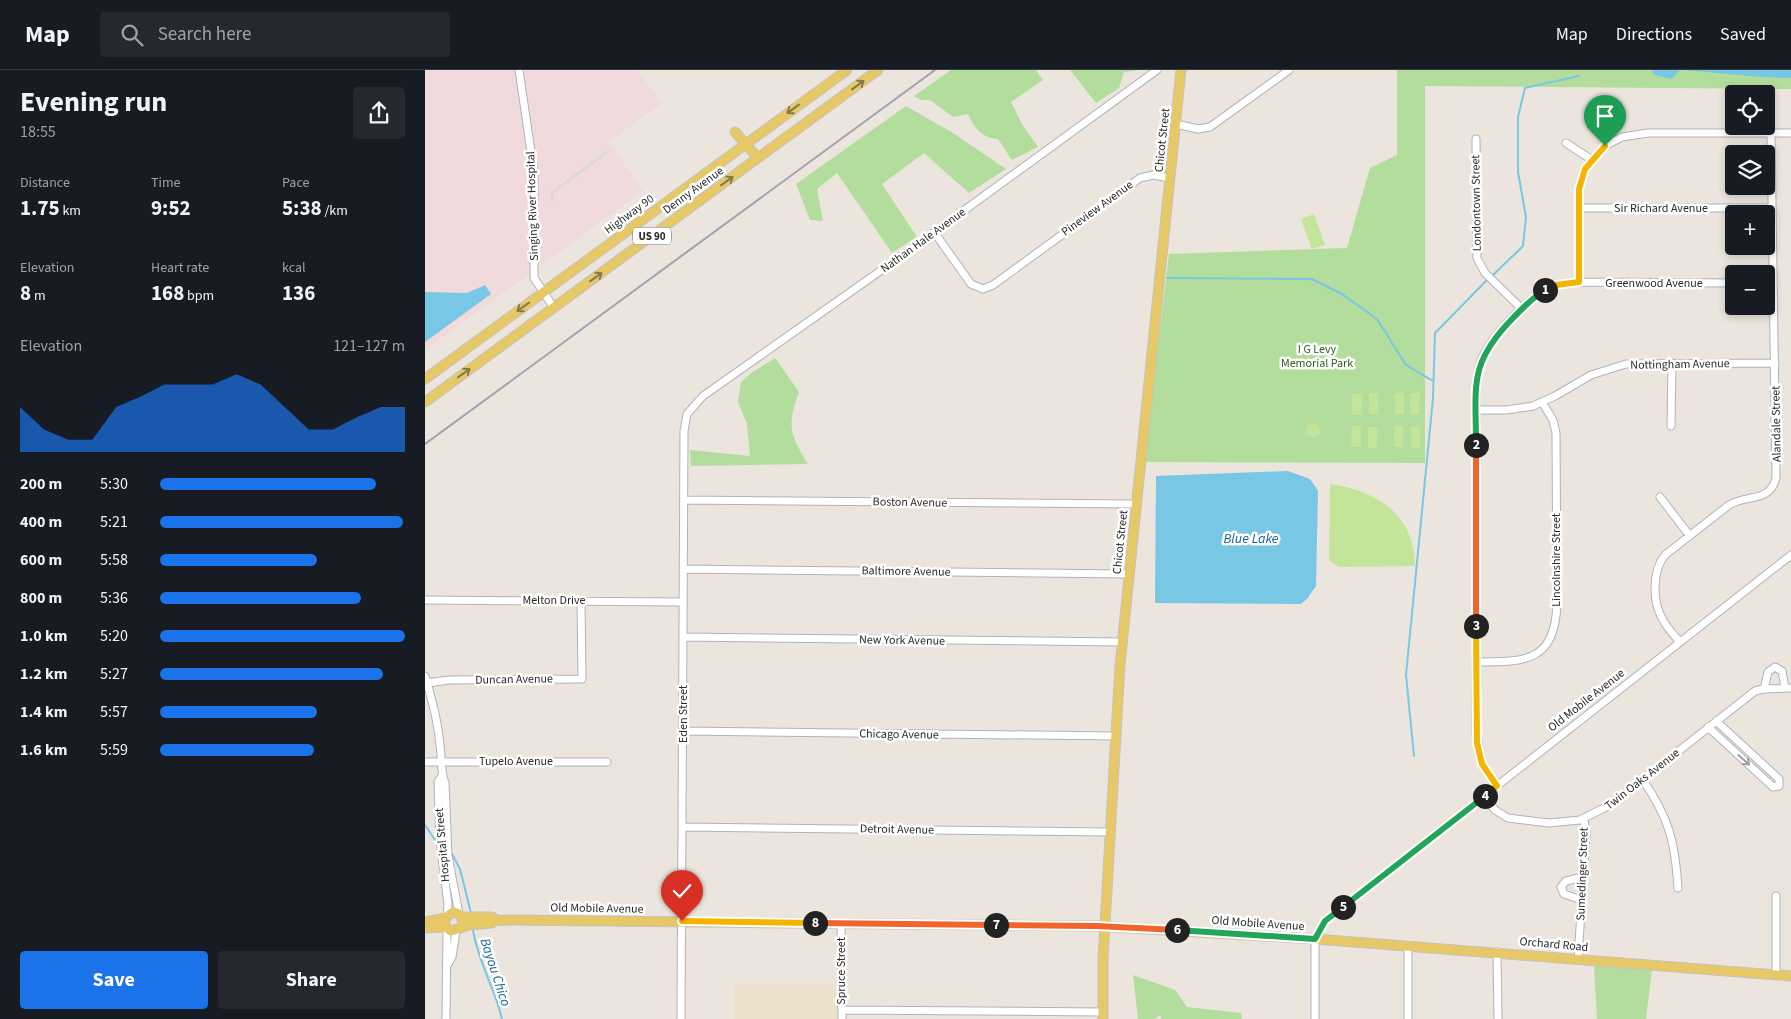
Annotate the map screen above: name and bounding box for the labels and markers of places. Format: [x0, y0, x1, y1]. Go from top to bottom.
pin [1584, 95, 1626, 146]
pin: 1 [1533, 278, 1557, 302]
pin: 2 [1463, 432, 1489, 458]
pin: 3 [1463, 614, 1489, 638]
pin: 4 [1473, 784, 1497, 808]
pin [661, 870, 703, 921]
pin: 5 [1331, 894, 1355, 920]
pin: 8 [803, 910, 827, 936]
pin: 7 [983, 912, 1009, 938]
pin: 6 [1165, 918, 1189, 942]

